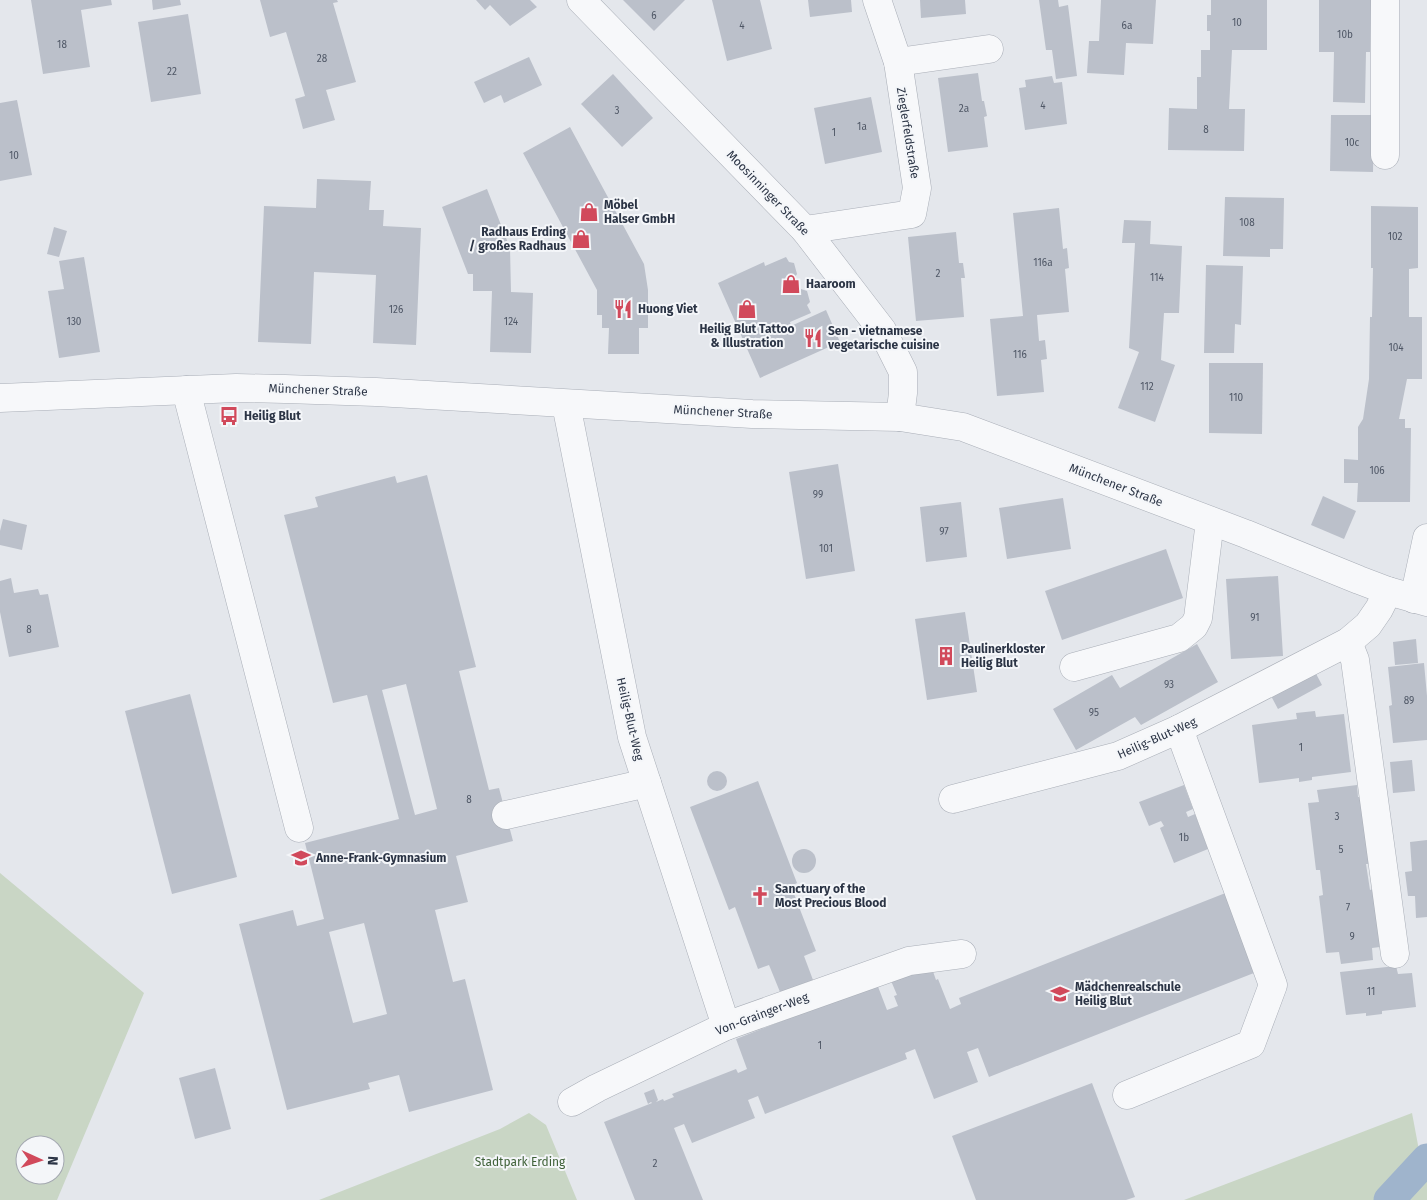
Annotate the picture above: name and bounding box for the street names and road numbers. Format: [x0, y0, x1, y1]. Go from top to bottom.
street label: Zieglerfeldstraße [894, 86, 922, 180]
street label: Moosinninger Straße [724, 148, 812, 238]
street label: Münchener Straße [268, 381, 368, 399]
street label: Münchener Straße [673, 402, 773, 422]
street label: Münchener Straße [1067, 461, 1165, 509]
street label: Heilig-Blut-Weg [614, 676, 647, 763]
street label: Heilig-Blut-Weg [1115, 714, 1199, 762]
street label: Von-Grainger-Weg [714, 990, 811, 1038]

